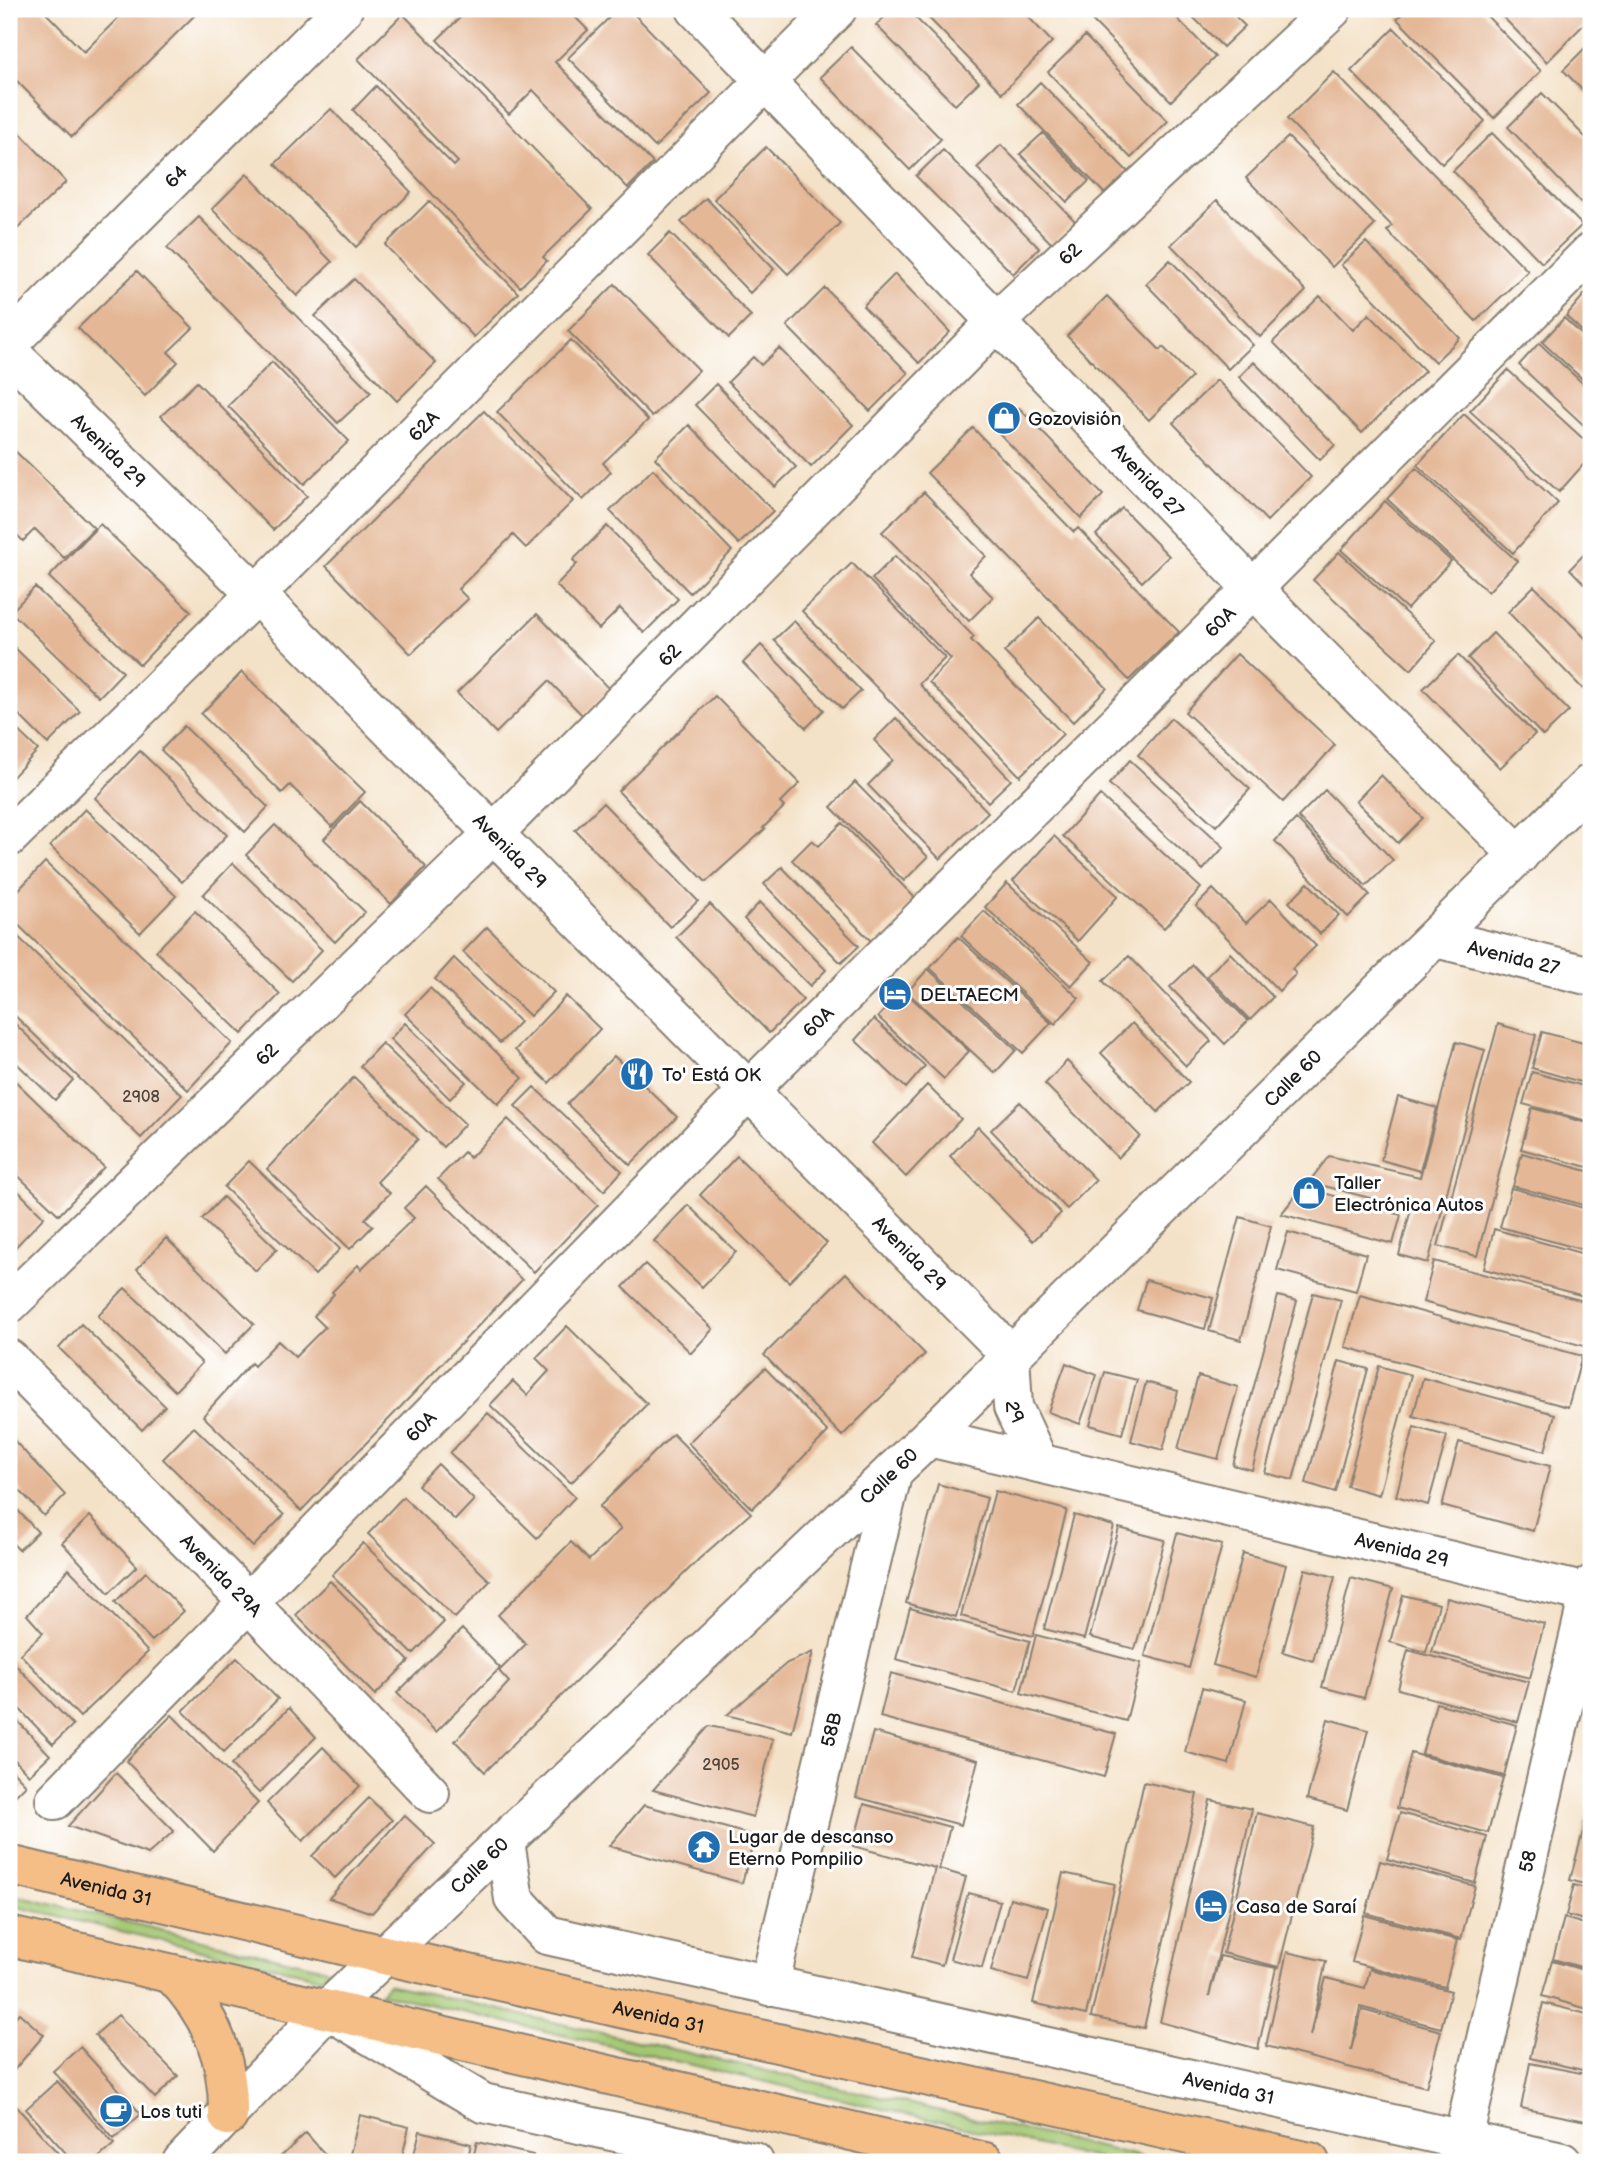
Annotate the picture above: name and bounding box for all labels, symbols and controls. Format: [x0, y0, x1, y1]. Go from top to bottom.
street label: 64 [161, 161, 194, 194]
street label: 62 [1054, 238, 1087, 271]
shop icon: Gozovisión [985, 399, 1023, 437]
street label: 62A [404, 406, 445, 447]
place label: Gozovisión [1028, 408, 1121, 431]
street label: Avenida 29 [66, 409, 150, 493]
street label: Avenida 27 [1106, 439, 1188, 523]
street label: 60A [1200, 602, 1241, 643]
street label: 62 [654, 639, 687, 672]
street label: Avenida 29 [468, 809, 551, 893]
street label: Avenida 27 [1465, 936, 1562, 981]
hotel icon: DELTAECM [876, 975, 914, 1013]
place label: DELTAECM [920, 984, 1019, 1007]
street label: 60A [799, 1002, 840, 1043]
street label: 62 [251, 1038, 284, 1071]
street label: Calle 60 [1260, 1046, 1327, 1112]
restaurant icon: To' Está OK [618, 1055, 656, 1093]
place label: To' Está OK [662, 1064, 762, 1087]
house number: 2908 [122, 1088, 160, 1107]
place label: Taller Electrónica Autos [1334, 1172, 1484, 1217]
shop icon: Taller Electrónica Autos [1290, 1174, 1328, 1212]
street label: Avenida 29 [867, 1212, 950, 1296]
street label: 29 [1000, 1400, 1029, 1427]
street label: 60A [401, 1406, 442, 1447]
street label: Calle 60 [855, 1444, 923, 1510]
street label: Avenida 29 [1352, 1528, 1451, 1573]
street label: Avenida 29A [175, 1530, 266, 1623]
street label: 58B [817, 1710, 848, 1749]
house number: 2905 [702, 1756, 740, 1775]
place label: Lugar de descanso Eterno Pompilio [728, 1826, 894, 1871]
temple icon: Lugar de descanso Eterno Pompilio [685, 1828, 723, 1866]
street label: Calle 60 [446, 1833, 514, 1899]
street label: 58 [1515, 1848, 1542, 1875]
street label: Avenida 31 [58, 1868, 153, 1912]
hotel icon: Casa de Saraí [1192, 1887, 1230, 1925]
place label: Casa de Saraí [1236, 1896, 1357, 1919]
street label: Avenida 31 [611, 1997, 706, 2039]
street label: Avenida 31 [1181, 2068, 1276, 2110]
cafe icon: Los tuti [97, 2092, 135, 2130]
place label: Los tuti [140, 2101, 202, 2124]

